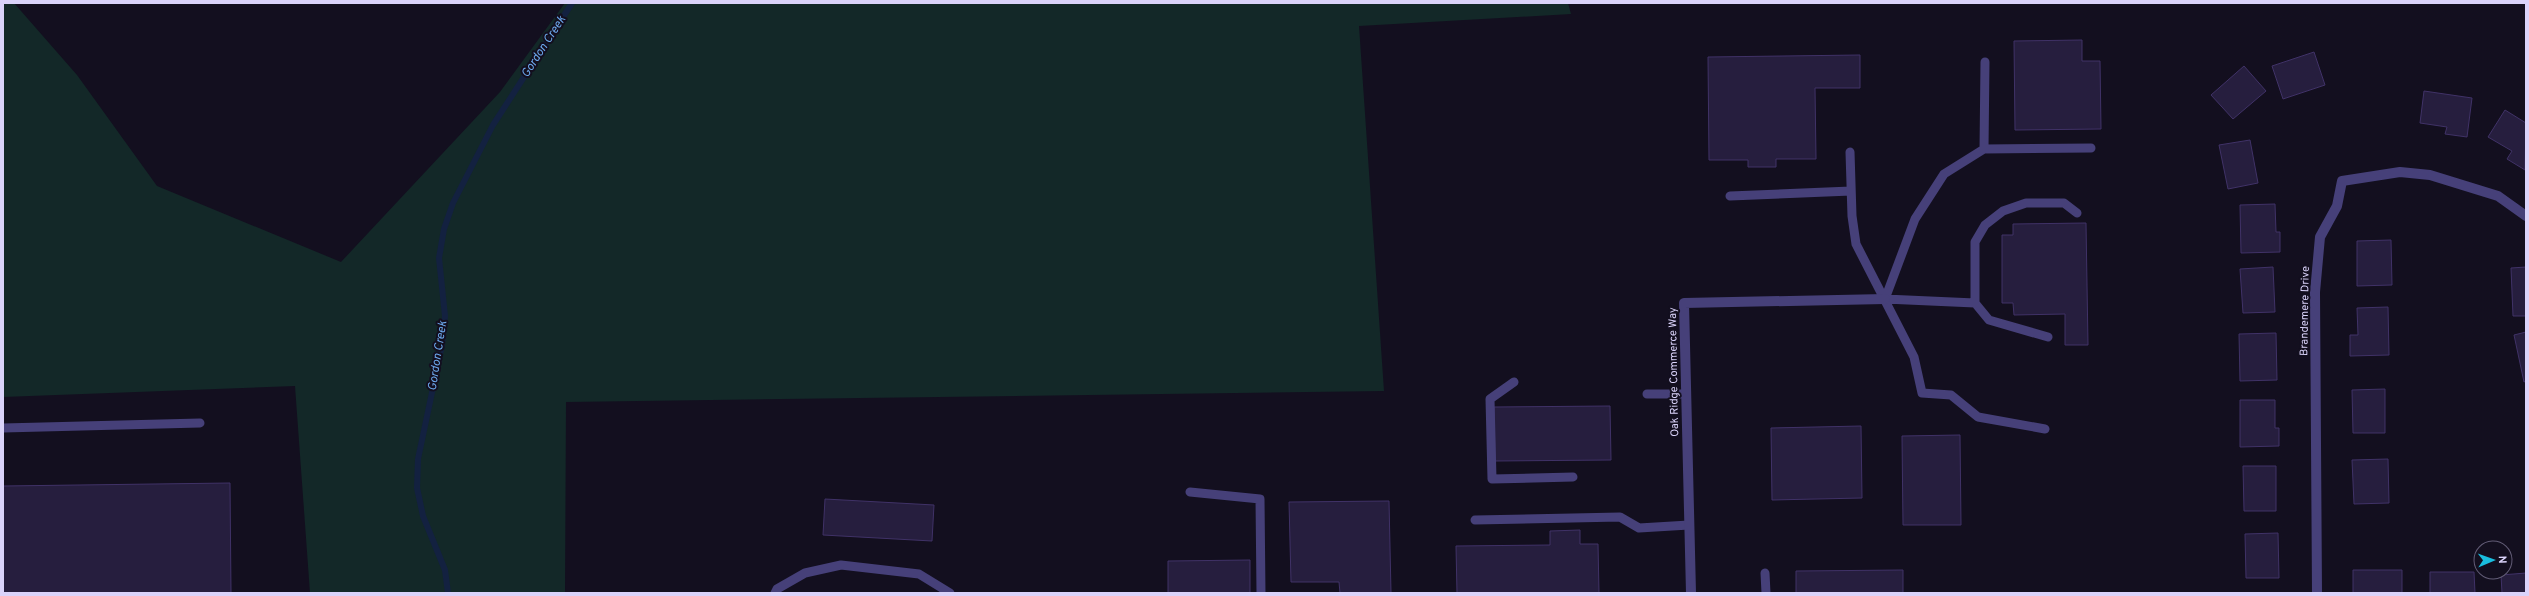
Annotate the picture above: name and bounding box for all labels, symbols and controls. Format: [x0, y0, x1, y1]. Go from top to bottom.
water label: Gordon Creek [518, 12, 570, 81]
street label: Brandemere Drive [2297, 266, 2313, 356]
street label: Oak Ridge Commerce Way [1666, 307, 1682, 437]
water label: Gordon Creek [425, 319, 452, 392]
north arrow [2473, 540, 2513, 580]
text: N [2495, 555, 2509, 564]

